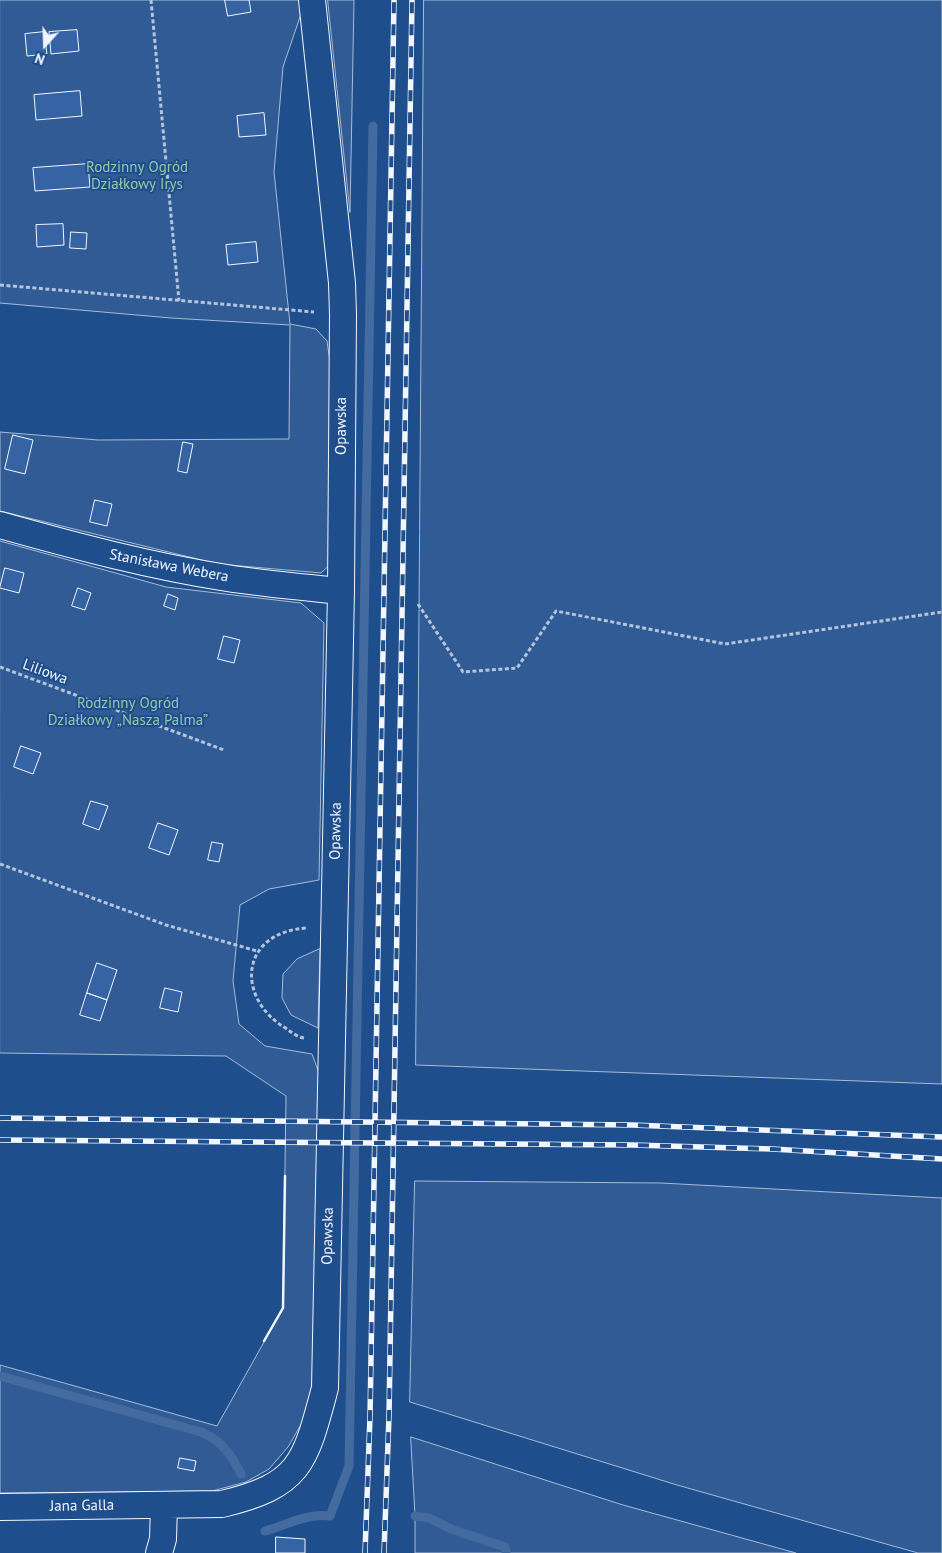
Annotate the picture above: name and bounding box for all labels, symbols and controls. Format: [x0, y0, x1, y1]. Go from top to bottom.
north arrow [20, 20, 70, 70]
text: N [32, 49, 47, 69]
park label: Rodzinny Ogród Działkowy Irys [86, 159, 188, 194]
street label: Opawska [333, 397, 351, 455]
street label: Stanisława Webera [108, 546, 230, 586]
street label: Liliowa [20, 656, 70, 688]
park label: Rodzinny Ogród Działkowy „Nasza Palma” [48, 695, 208, 730]
street label: Opawska [326, 802, 346, 860]
street label: Opawska [318, 1207, 338, 1265]
street label: Jana Galla [50, 1496, 114, 1516]

